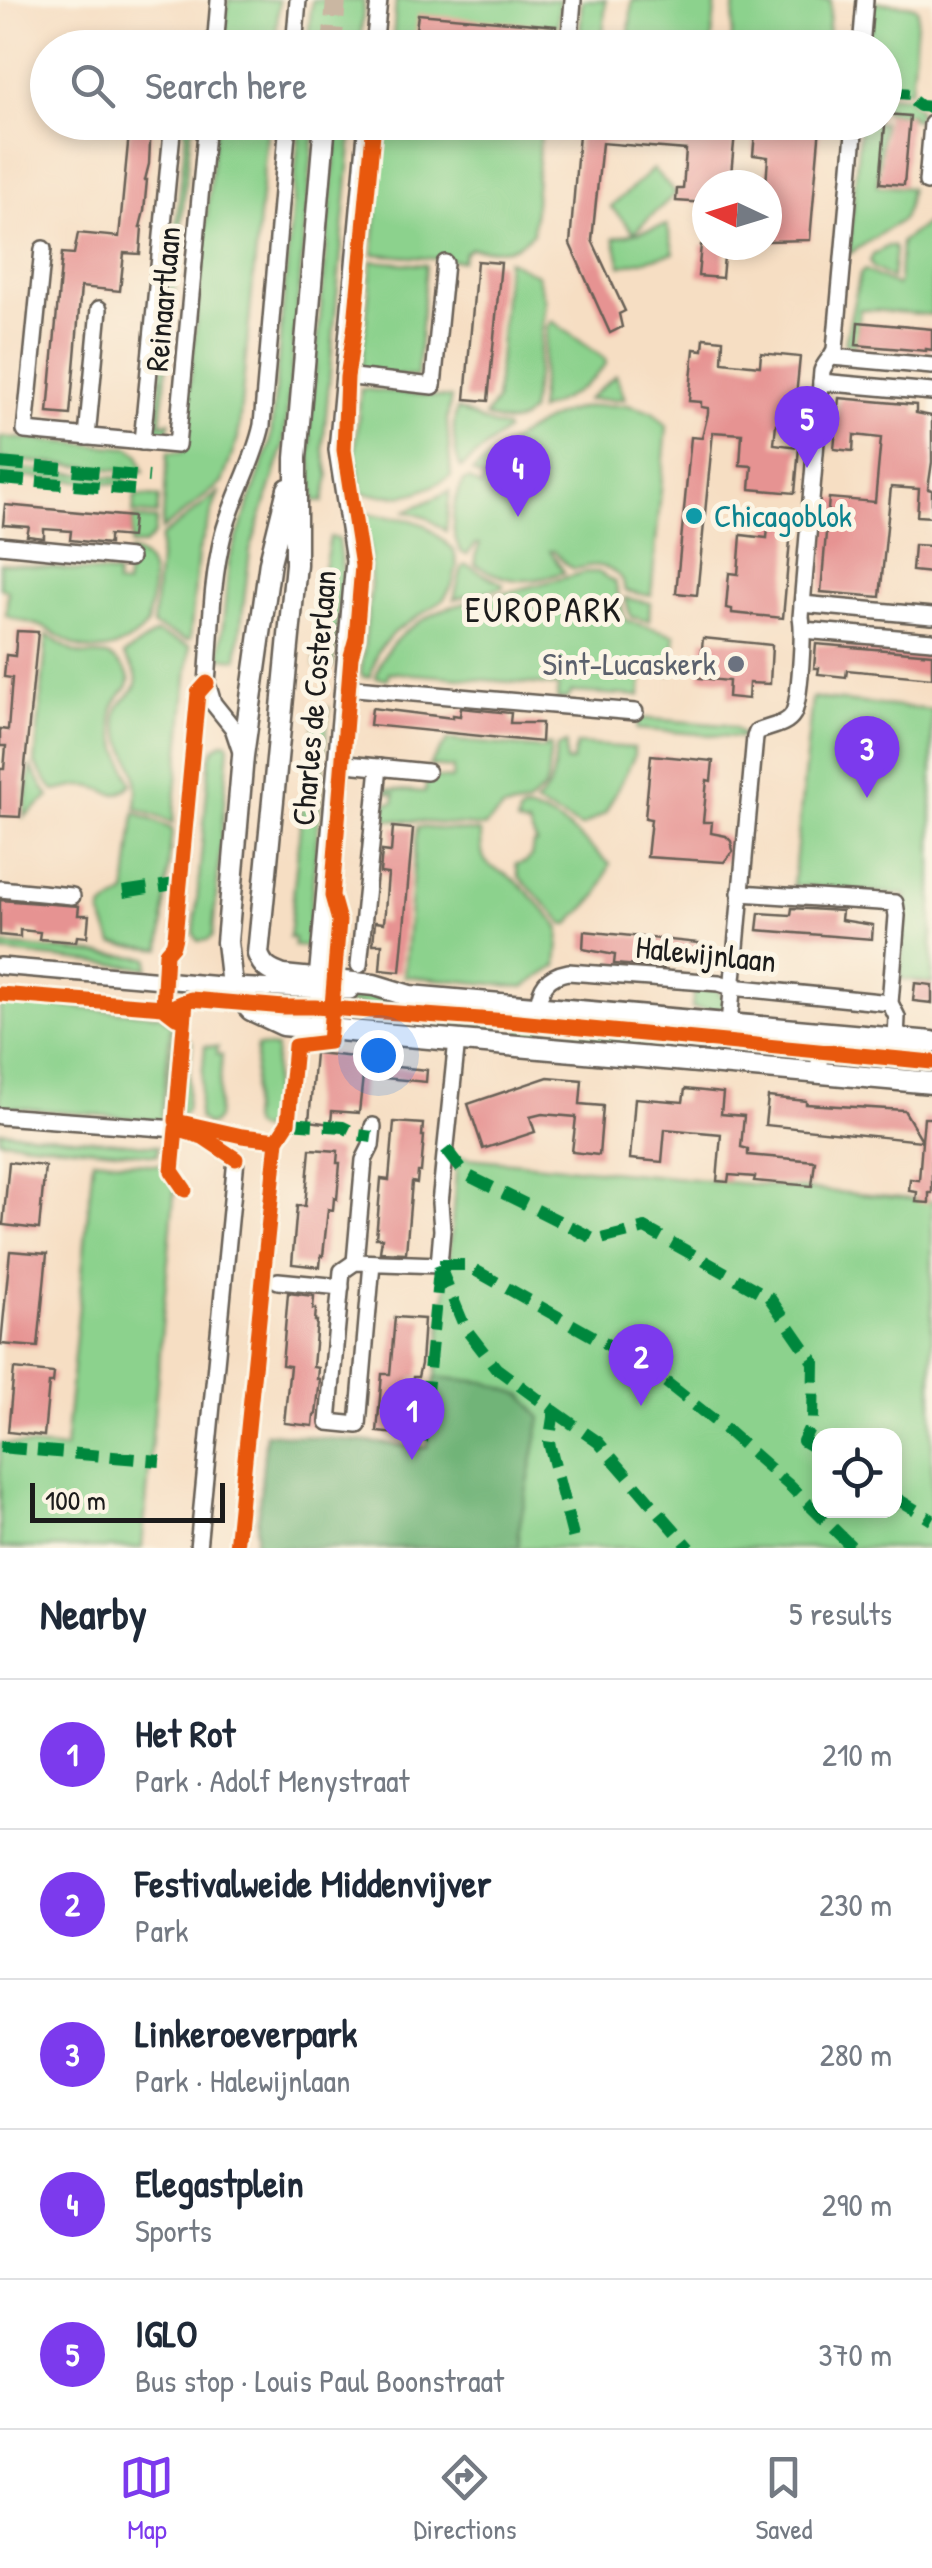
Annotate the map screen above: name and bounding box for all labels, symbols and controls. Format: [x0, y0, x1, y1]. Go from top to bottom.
search box [30, 30, 902, 140]
icon: search [65, 58, 120, 113]
text: Search here [145, 59, 307, 111]
north arrow [692, 170, 782, 260]
street label: Reinaartlaan [135, 225, 190, 373]
pin: 5 [774, 386, 840, 468]
pin: 4 [486, 434, 550, 517]
place label: Chicagoblok [714, 494, 852, 537]
marker: Chicagoblok [683, 505, 705, 527]
street label: Charles de Costerlaan [281, 568, 346, 827]
district label: EUROPARK [465, 586, 623, 633]
place label: Sint-Lucaskerk [542, 642, 716, 685]
marker: Sint-Lucaskerk [725, 653, 747, 675]
pin: 3 [834, 716, 900, 798]
street label: Halewijnlaan [634, 925, 778, 982]
your location [353, 1030, 404, 1081]
pin: 2 [608, 1324, 674, 1406]
pin: 1 [380, 1378, 444, 1460]
map controls [812, 1428, 902, 1518]
button: locate [812, 1428, 902, 1518]
scale bar [30, 1478, 225, 1522]
text: 100 m [45, 1481, 106, 1519]
text: Nearby [40, 1585, 147, 1642]
text: 5 results [789, 1592, 892, 1635]
text: Het Rot [135, 1707, 235, 1759]
text: 1 [67, 1733, 78, 1776]
text: 210 m [822, 1733, 892, 1776]
text: Park · Adolf Menystraat [135, 1759, 410, 1802]
text: Festivalweide Middenvijver [135, 1857, 491, 1909]
text: 2 [65, 1883, 80, 1926]
text: 230 m [819, 1883, 892, 1926]
text: Park [135, 1909, 189, 1952]
text: Linkeroeverpark [135, 2007, 357, 2059]
text: 3 [65, 2033, 80, 2076]
text: 280 m [820, 2033, 892, 2076]
text: Park · Halewijnlaan [135, 2059, 350, 2102]
text: Elegastplein [135, 2157, 304, 2209]
text: 4 [66, 2183, 79, 2226]
text: 290 m [822, 2183, 892, 2226]
text: Sports [135, 2209, 212, 2252]
text: IGLO [135, 2307, 197, 2359]
text: 5 [66, 2333, 79, 2376]
text: 370 m [818, 2333, 892, 2376]
text: Bus stop · Louis Paul Boonstraat [135, 2359, 504, 2402]
tab: Map [119, 2450, 174, 2548]
tab: Directions [413, 2450, 516, 2548]
tab: Saved [755, 2450, 813, 2548]

